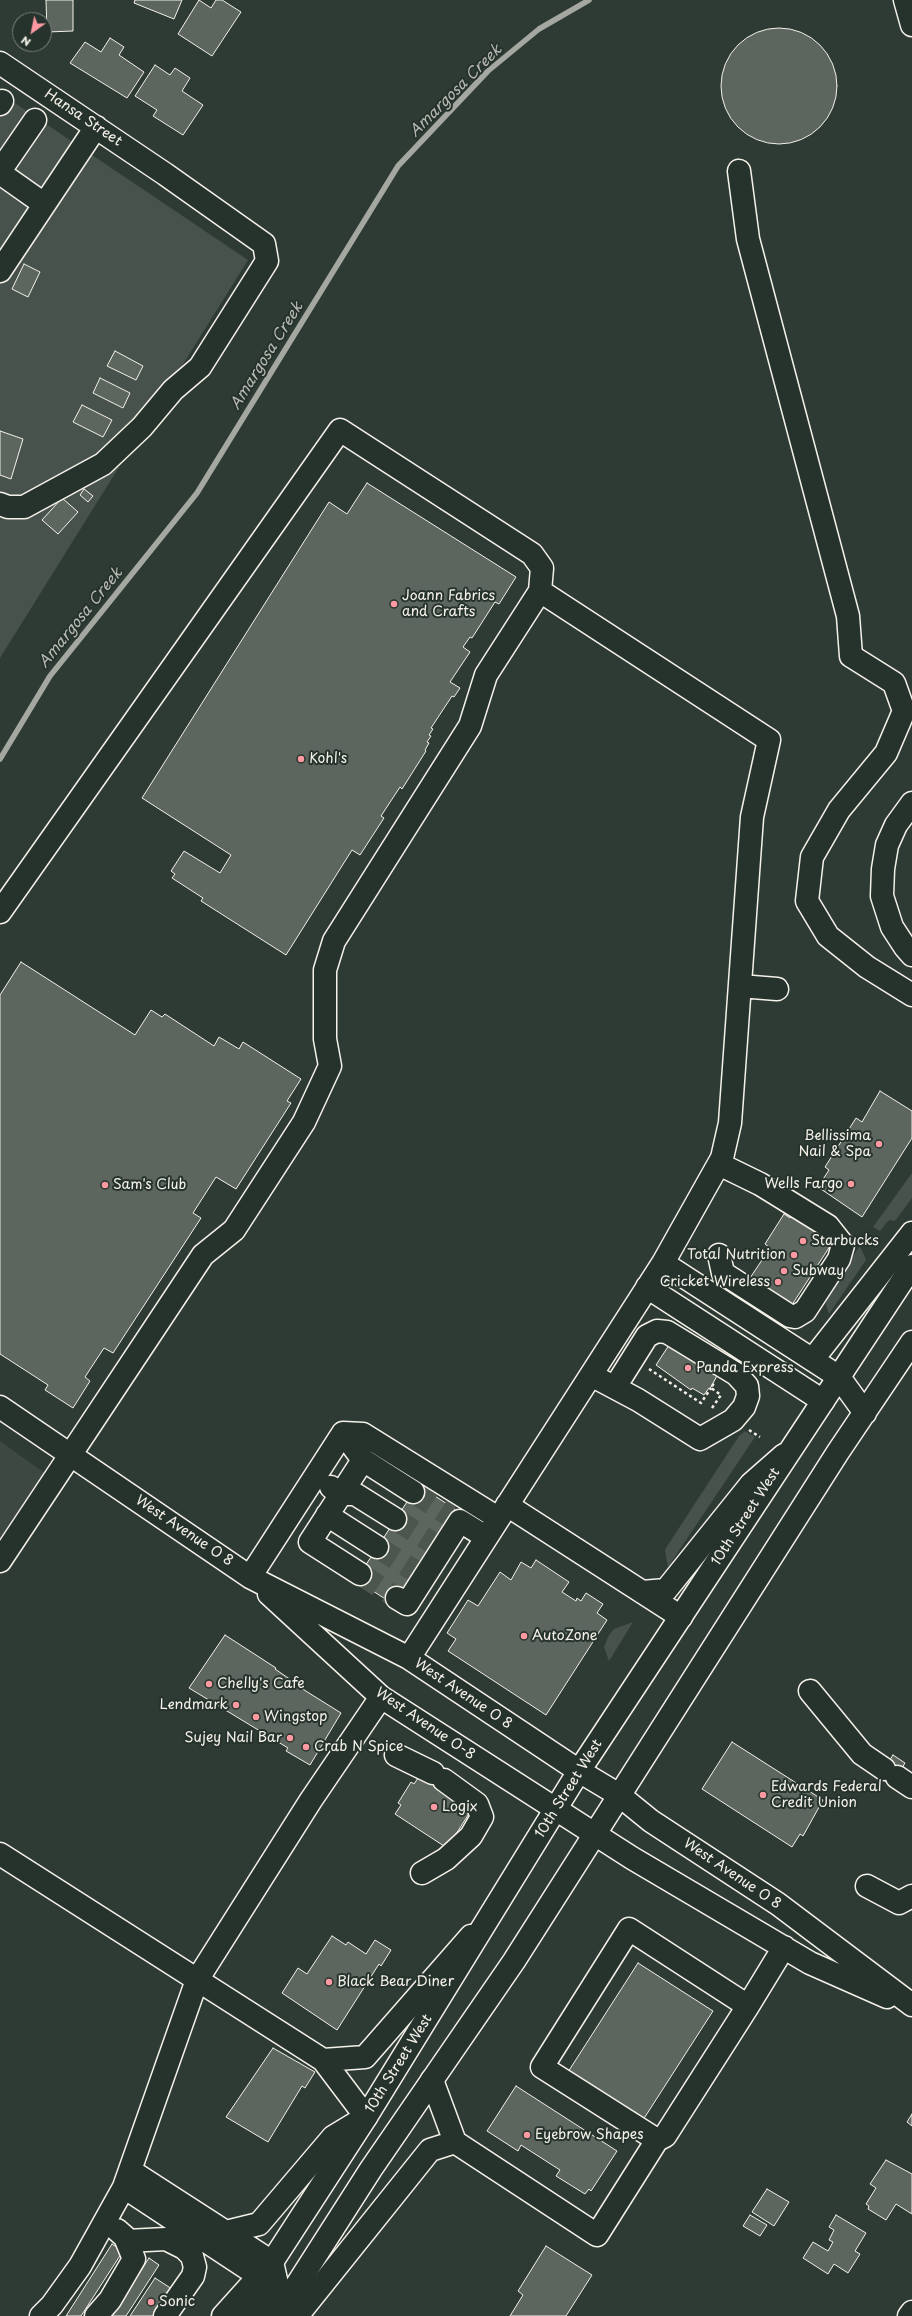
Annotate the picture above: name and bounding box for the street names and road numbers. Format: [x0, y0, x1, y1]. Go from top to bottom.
street label: Hansa Street [41, 86, 125, 150]
street label: 10th Street West [708, 1465, 784, 1569]
street label: West Avenue O 8 [132, 1492, 236, 1570]
street label: West Avenue O 8 [411, 1655, 515, 1733]
street label: West Avenue O-8 [372, 1684, 478, 1764]
street label: 10th Street West [532, 1737, 606, 1841]
street label: West Avenue O 8 [680, 1835, 784, 1913]
street label: 10th Street West [362, 2012, 436, 2116]

